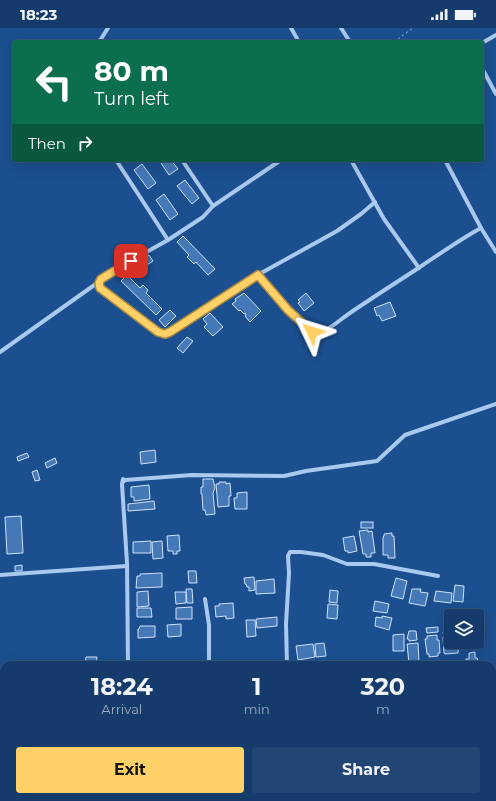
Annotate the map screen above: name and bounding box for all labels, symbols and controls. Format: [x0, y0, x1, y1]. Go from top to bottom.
text: 18:23 [20, 5, 57, 24]
text: 80 m [94, 54, 169, 88]
icon: left [28, 56, 80, 108]
text: Turn left [94, 88, 169, 110]
icon: right [74, 132, 96, 154]
text: Then [28, 134, 66, 153]
pin [114, 244, 148, 278]
icon: arrive [120, 250, 142, 272]
position arrow [291, 311, 333, 353]
map controls [444, 609, 484, 649]
button: layers [444, 609, 484, 649]
text: 18:24 [91, 672, 153, 701]
text: 1 [252, 672, 261, 701]
text: 320 [361, 672, 405, 701]
text: Arrival [101, 701, 142, 717]
text: min [244, 701, 270, 717]
text: m [376, 701, 390, 717]
button: Exit [16, 747, 244, 793]
button: Share [252, 747, 480, 793]

